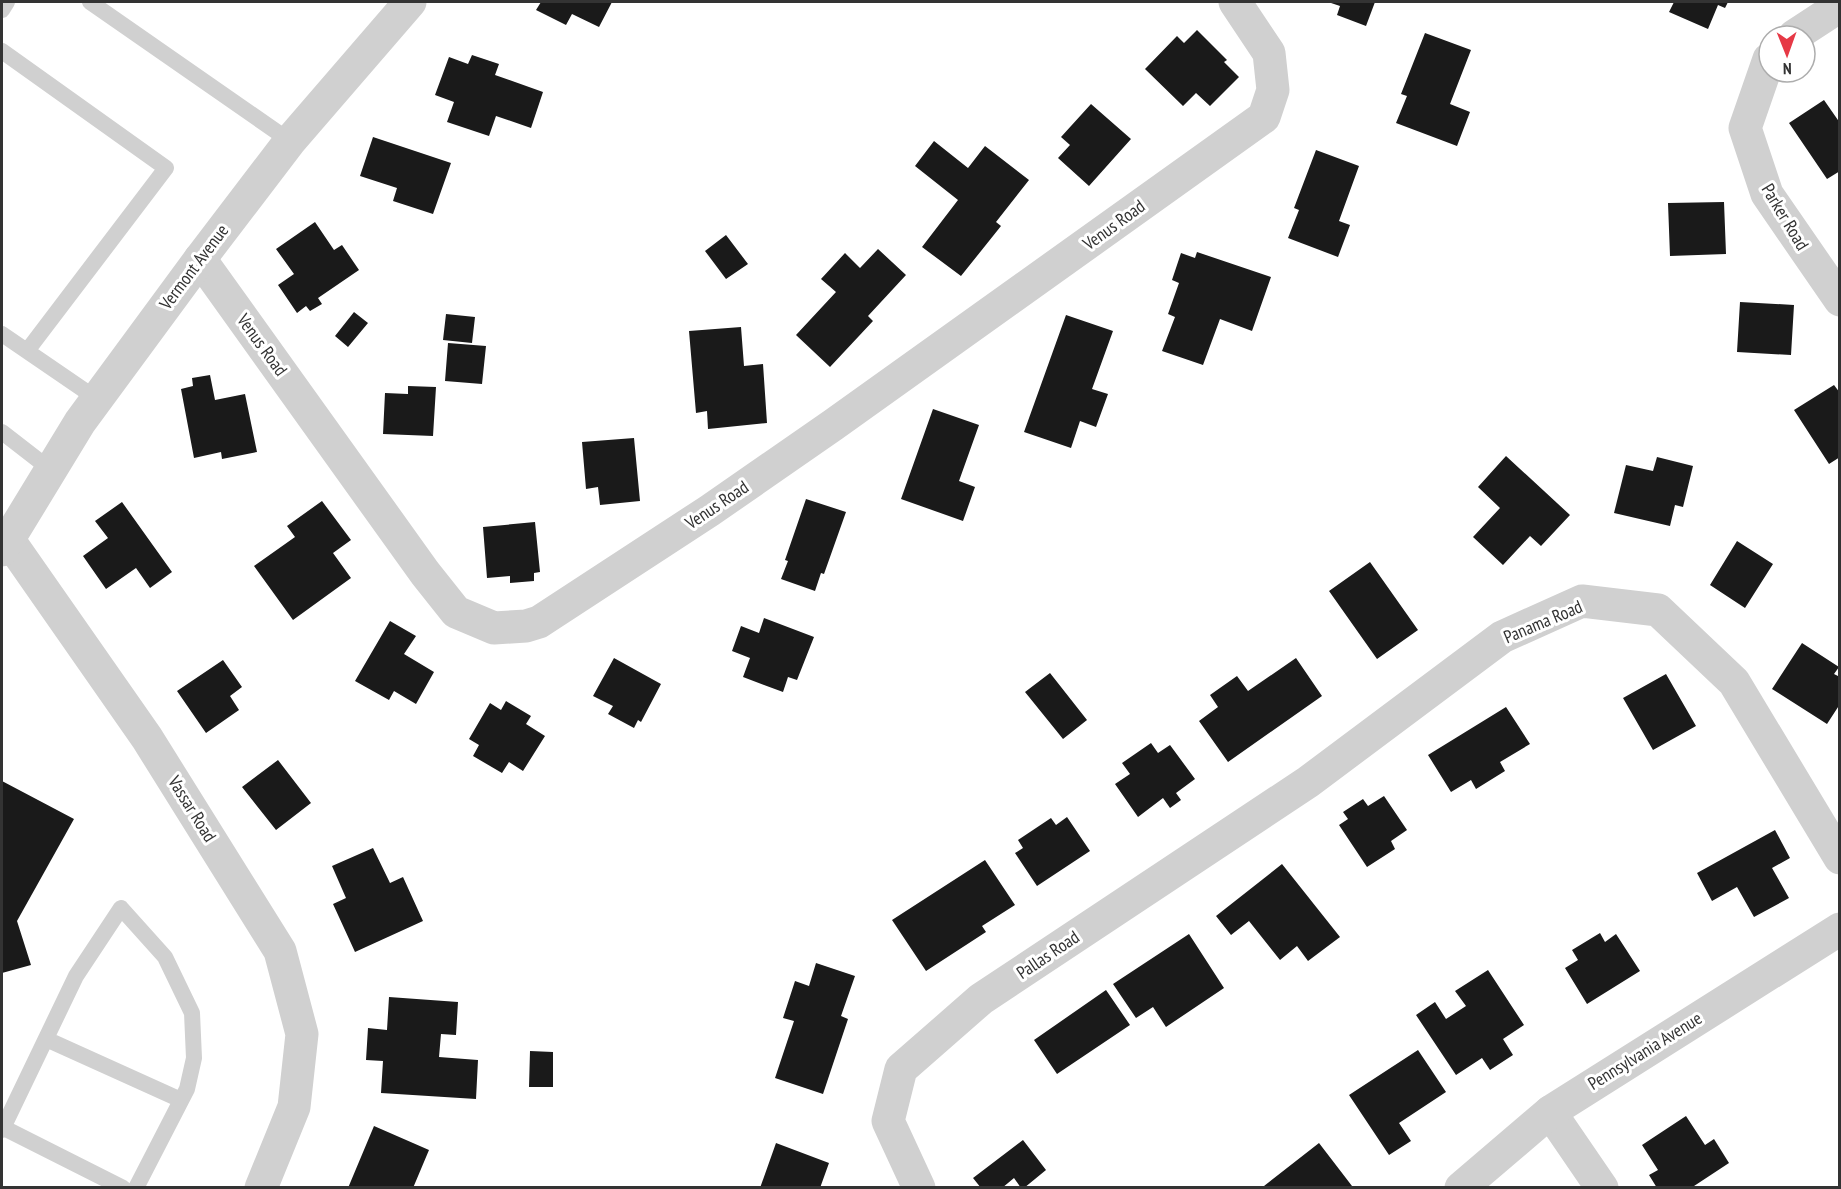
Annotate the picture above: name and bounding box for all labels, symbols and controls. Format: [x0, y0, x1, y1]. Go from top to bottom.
north arrow [1757, 24, 1817, 84]
text: N [1783, 59, 1792, 79]
street label: Parker Road [1757, 179, 1814, 254]
street label: Venus Road [1077, 194, 1149, 255]
street label: Vermont Avenue [153, 219, 233, 315]
street label: Venus Road [232, 308, 293, 380]
street label: Venus Road [680, 475, 753, 535]
street label: Panama Road [1500, 595, 1586, 648]
street label: Vassar Road [163, 771, 222, 846]
street label: Pallas Road [1012, 925, 1084, 984]
street label: Pennsylvania Avenue [1584, 1006, 1706, 1095]

